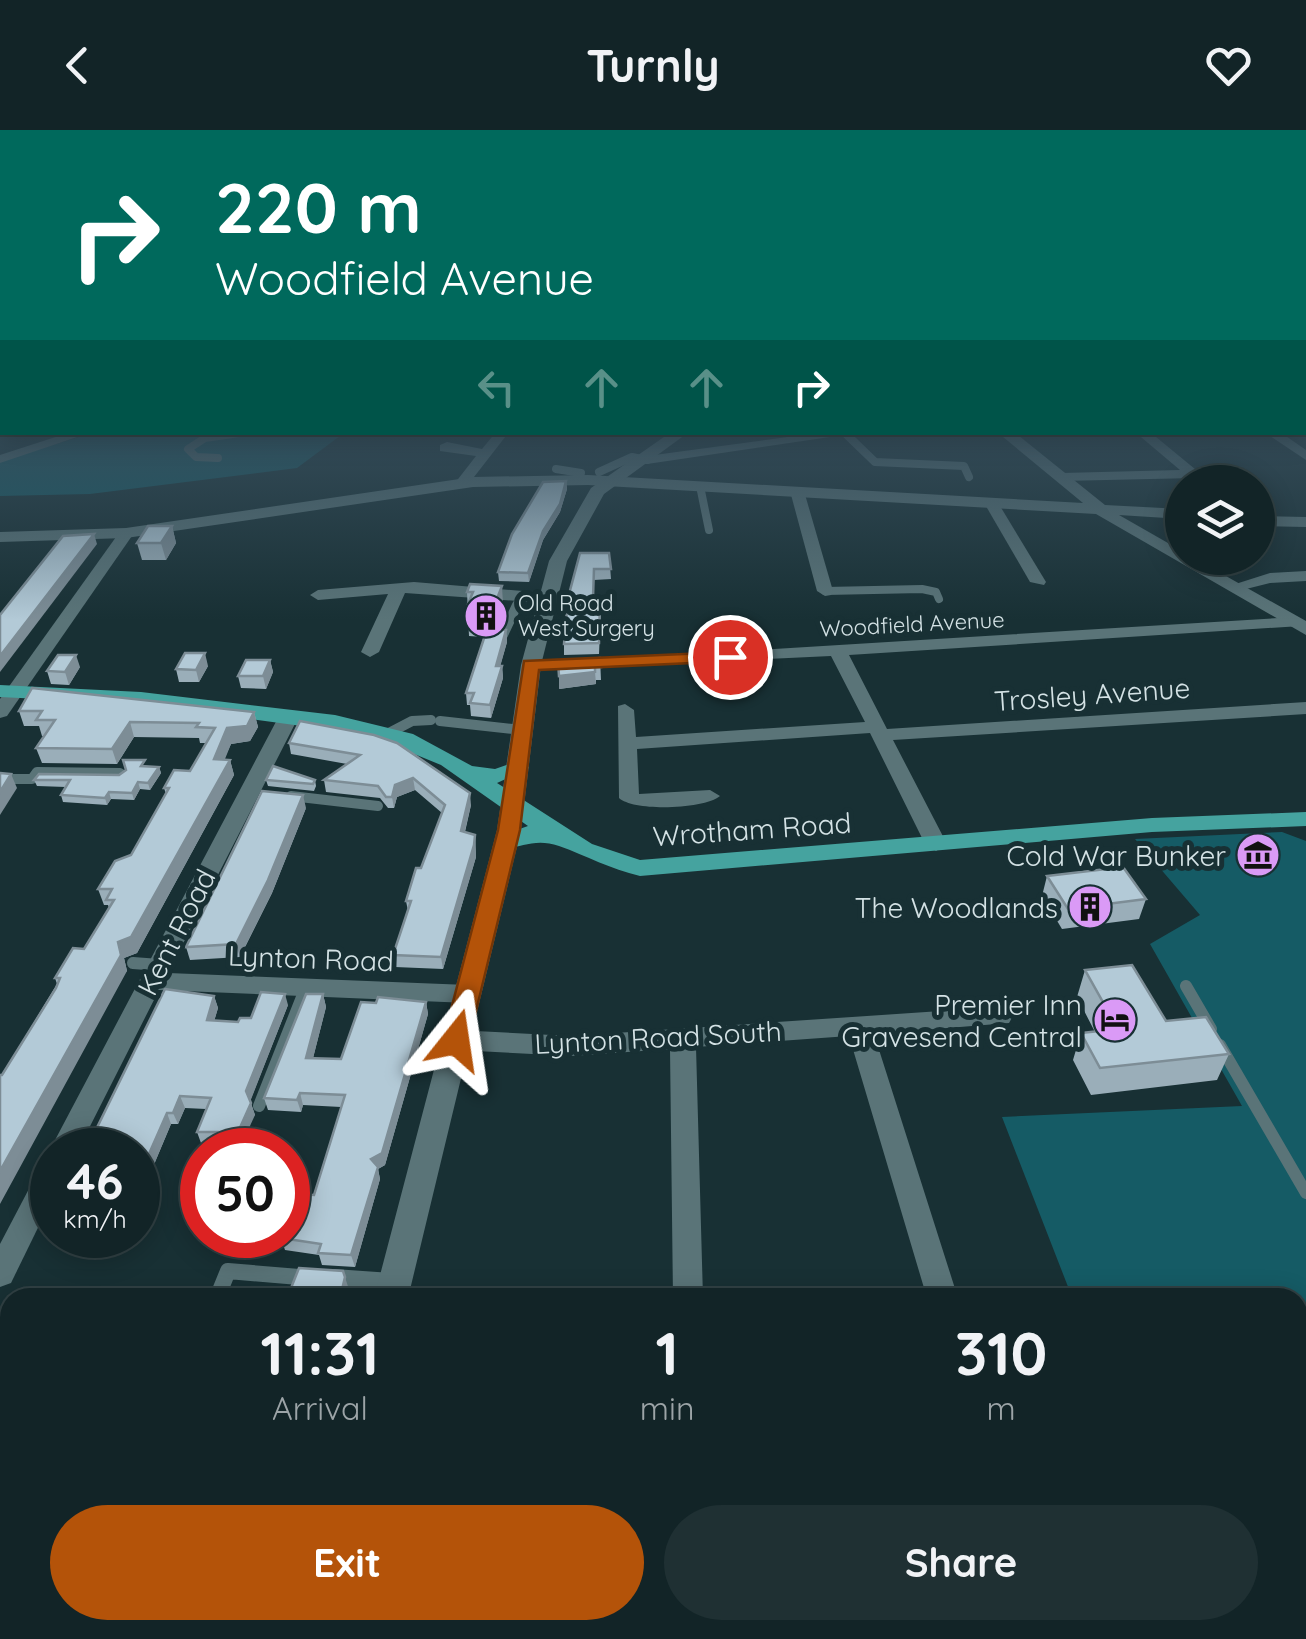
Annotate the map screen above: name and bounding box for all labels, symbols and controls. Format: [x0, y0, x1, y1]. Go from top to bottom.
text: Turnly [586, 37, 720, 93]
icon: back [50, 38, 105, 93]
icon: heart [1201, 38, 1256, 93]
text: 220 m [215, 163, 422, 251]
icon: right [50, 170, 180, 300]
text: Woodfield Avenue [215, 250, 594, 306]
icon: left [469, 360, 524, 415]
icon: ahead [574, 360, 629, 415]
icon: ahead [679, 360, 734, 415]
icon: right [784, 360, 839, 415]
map controls [1165, 465, 1275, 575]
button: layers [1165, 465, 1275, 575]
place label: Old Road West Surgery [518, 589, 655, 642]
building icon: Old Road West Surgery [463, 593, 509, 639]
street label: Woodfield Avenue [819, 605, 1005, 643]
pin [688, 615, 773, 700]
icon: arrive [703, 630, 758, 685]
street label: Trosley Avenue [993, 670, 1191, 718]
street label: Wrotham Road [651, 805, 853, 853]
museum icon: Cold War Bunker [1235, 832, 1281, 878]
place label: Cold War Bunker [1007, 838, 1226, 873]
street label: Kent Road [129, 863, 223, 1001]
building icon: The Woodlands [1067, 884, 1113, 930]
place label: The Woodlands [855, 890, 1058, 925]
street label: Lynton Road [227, 938, 395, 978]
place label: Premier Inn Gravesend Central [842, 987, 1082, 1054]
position arrow [404, 988, 508, 1092]
hotel icon: Premier Inn Gravesend Central [1092, 997, 1138, 1043]
street label: Lynton Road South [533, 1013, 783, 1061]
speed limit sign: 50 [180, 1128, 310, 1258]
text: 46 [66, 1149, 124, 1212]
text: km/h [63, 1203, 127, 1234]
text: 11:31 [261, 1315, 379, 1390]
text: 1 [655, 1315, 679, 1390]
text: 310 [955, 1315, 1047, 1390]
text: Arrival [272, 1388, 368, 1428]
text: min [640, 1388, 694, 1428]
text: m [987, 1388, 1016, 1428]
button: Exit [50, 1505, 644, 1620]
button: Share [664, 1505, 1258, 1620]

